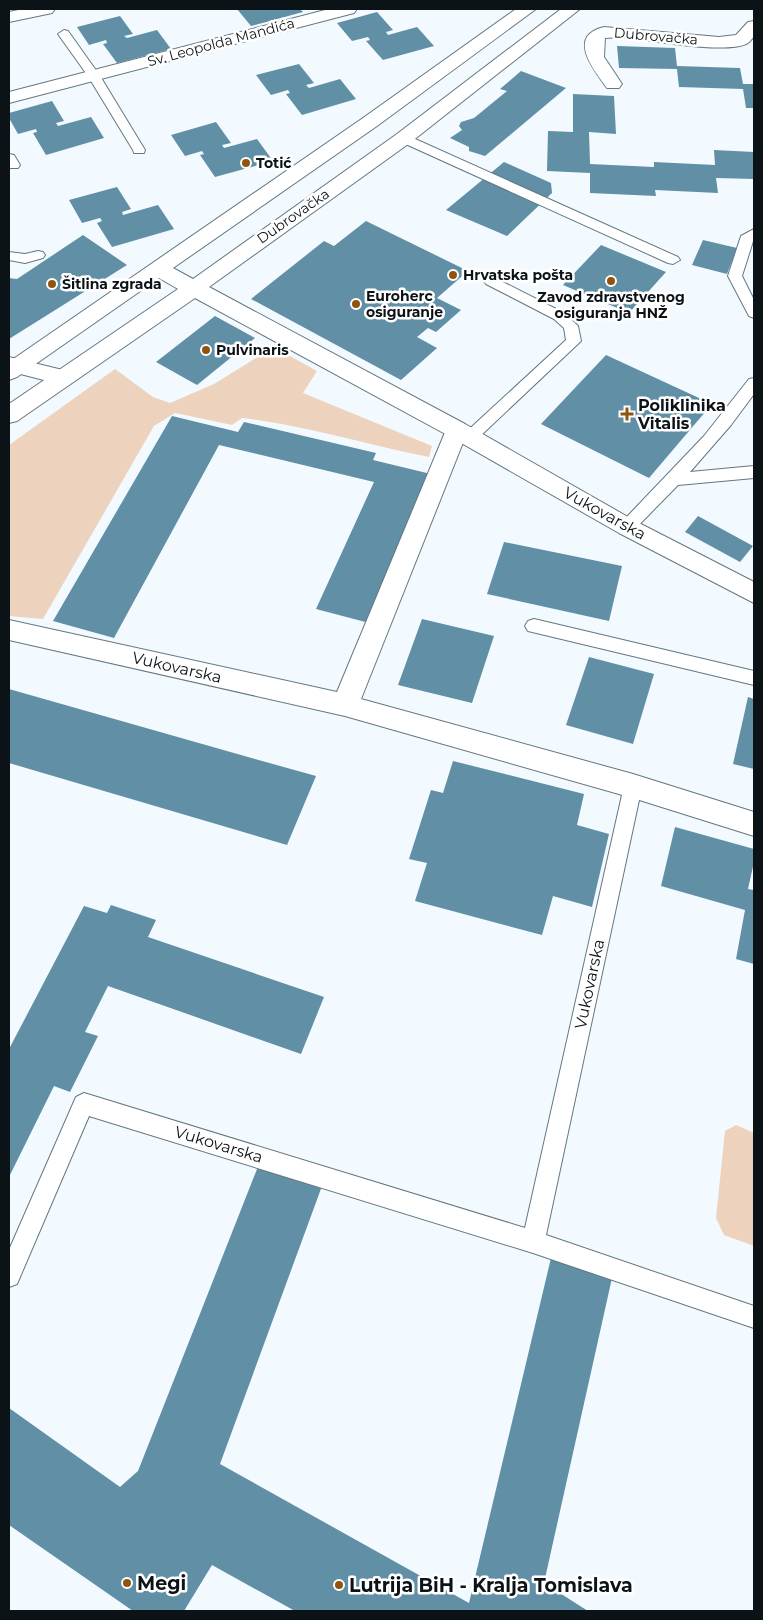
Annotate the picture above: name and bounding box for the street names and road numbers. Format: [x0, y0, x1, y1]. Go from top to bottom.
street label: Sv. Leopolda Mandića [145, 14, 297, 70]
street label: Dubrovačka [613, 23, 699, 49]
street label: Dubrovačka [253, 184, 333, 248]
street label: Vukovarska [560, 483, 649, 544]
street label: Vukovarska [130, 648, 223, 687]
street label: Vukovarska [571, 937, 608, 1031]
street label: Vukovarska [172, 1122, 265, 1167]

